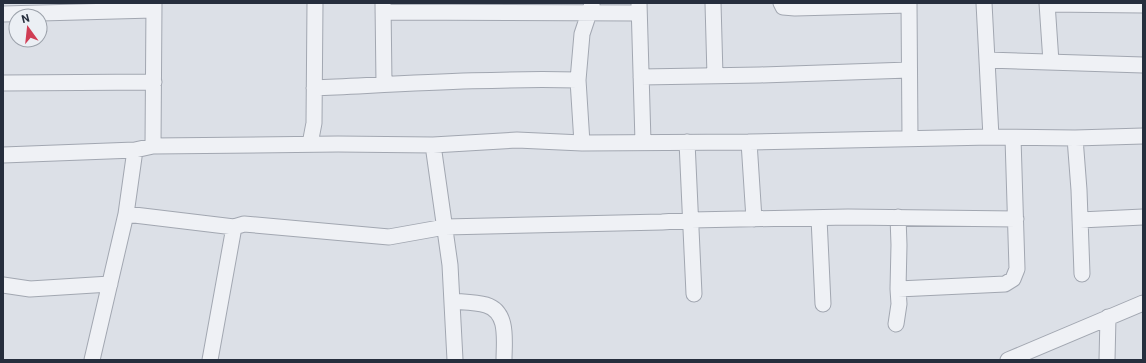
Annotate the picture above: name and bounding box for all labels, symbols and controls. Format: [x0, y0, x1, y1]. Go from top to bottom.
north arrow [8, 8, 48, 48]
text: N [20, 11, 31, 26]

